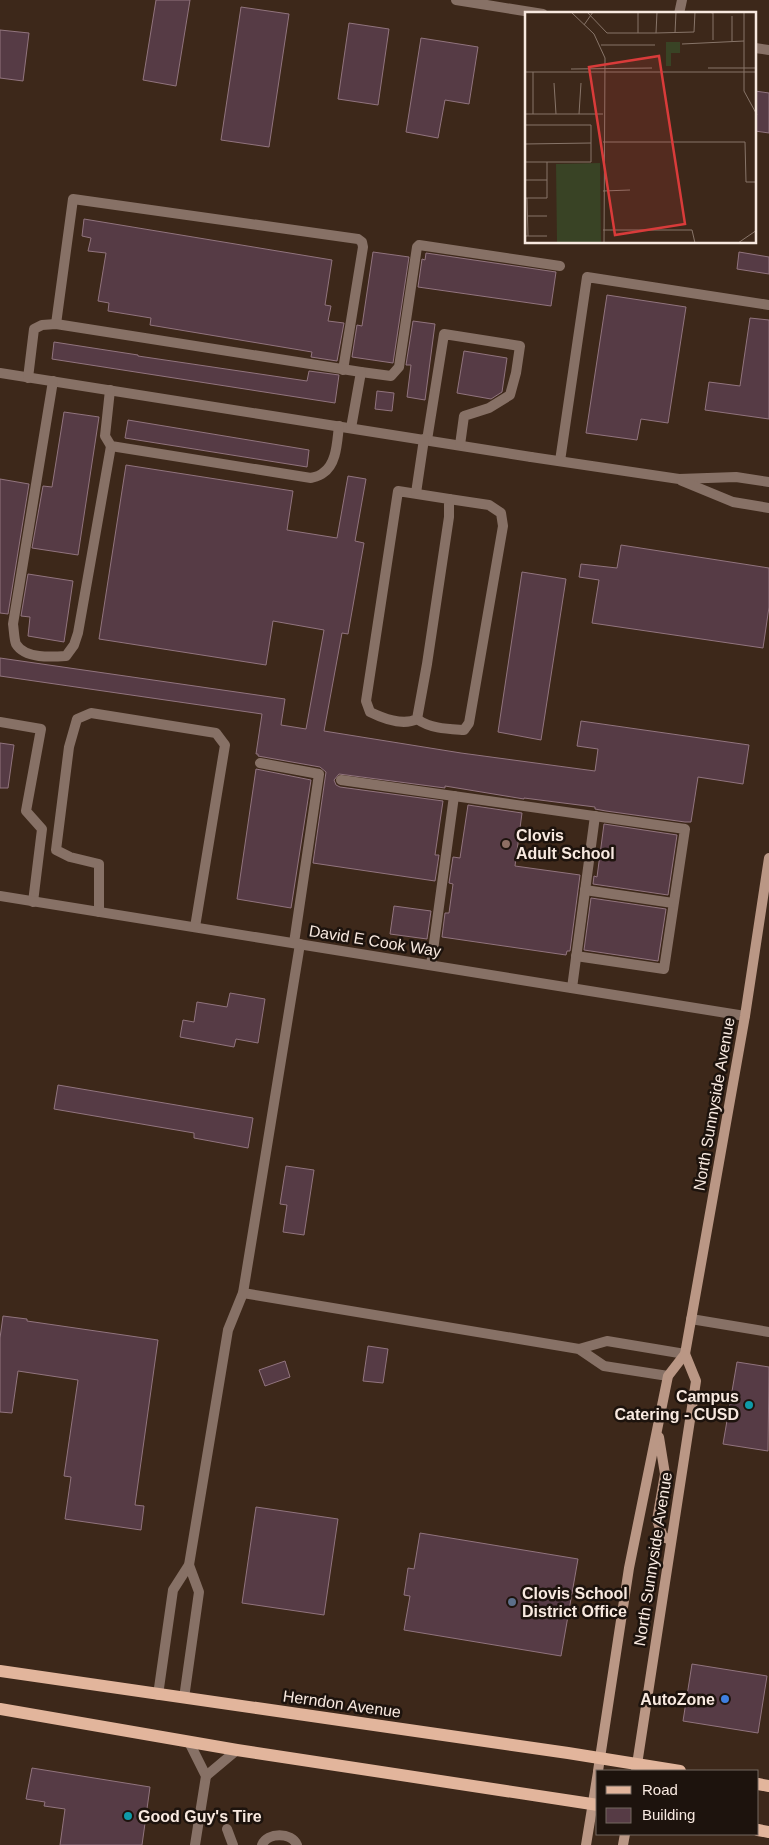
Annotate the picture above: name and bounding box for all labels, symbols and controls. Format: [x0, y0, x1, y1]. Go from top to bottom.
inset map [525, 12, 756, 244]
place label: Clovis Adult School [516, 827, 615, 862]
marker: Clovis Adult School [500, 838, 512, 850]
street label: David E Cook Way [308, 922, 442, 960]
street label: North Sunnyside Avenue [690, 1016, 738, 1192]
place label: Campus Catering - CUSD [615, 1388, 739, 1423]
marker: Campus Catering - CUSD [743, 1399, 755, 1411]
street label: North Sunnyside Avenue [631, 1471, 675, 1647]
place label: Clovis School District Office [522, 1585, 628, 1620]
marker: Clovis School District Office [506, 1596, 518, 1608]
street label: Herndon Avenue [282, 1687, 402, 1721]
place label: AutoZone [640, 1691, 715, 1708]
marker: AutoZone [719, 1693, 731, 1705]
legend [596, 1770, 759, 1835]
text: Road [642, 1781, 678, 1798]
text: Building [642, 1806, 695, 1823]
place label: Good Guy's Tire [138, 1808, 262, 1825]
marker: Good Guy's Tire [122, 1810, 134, 1822]

